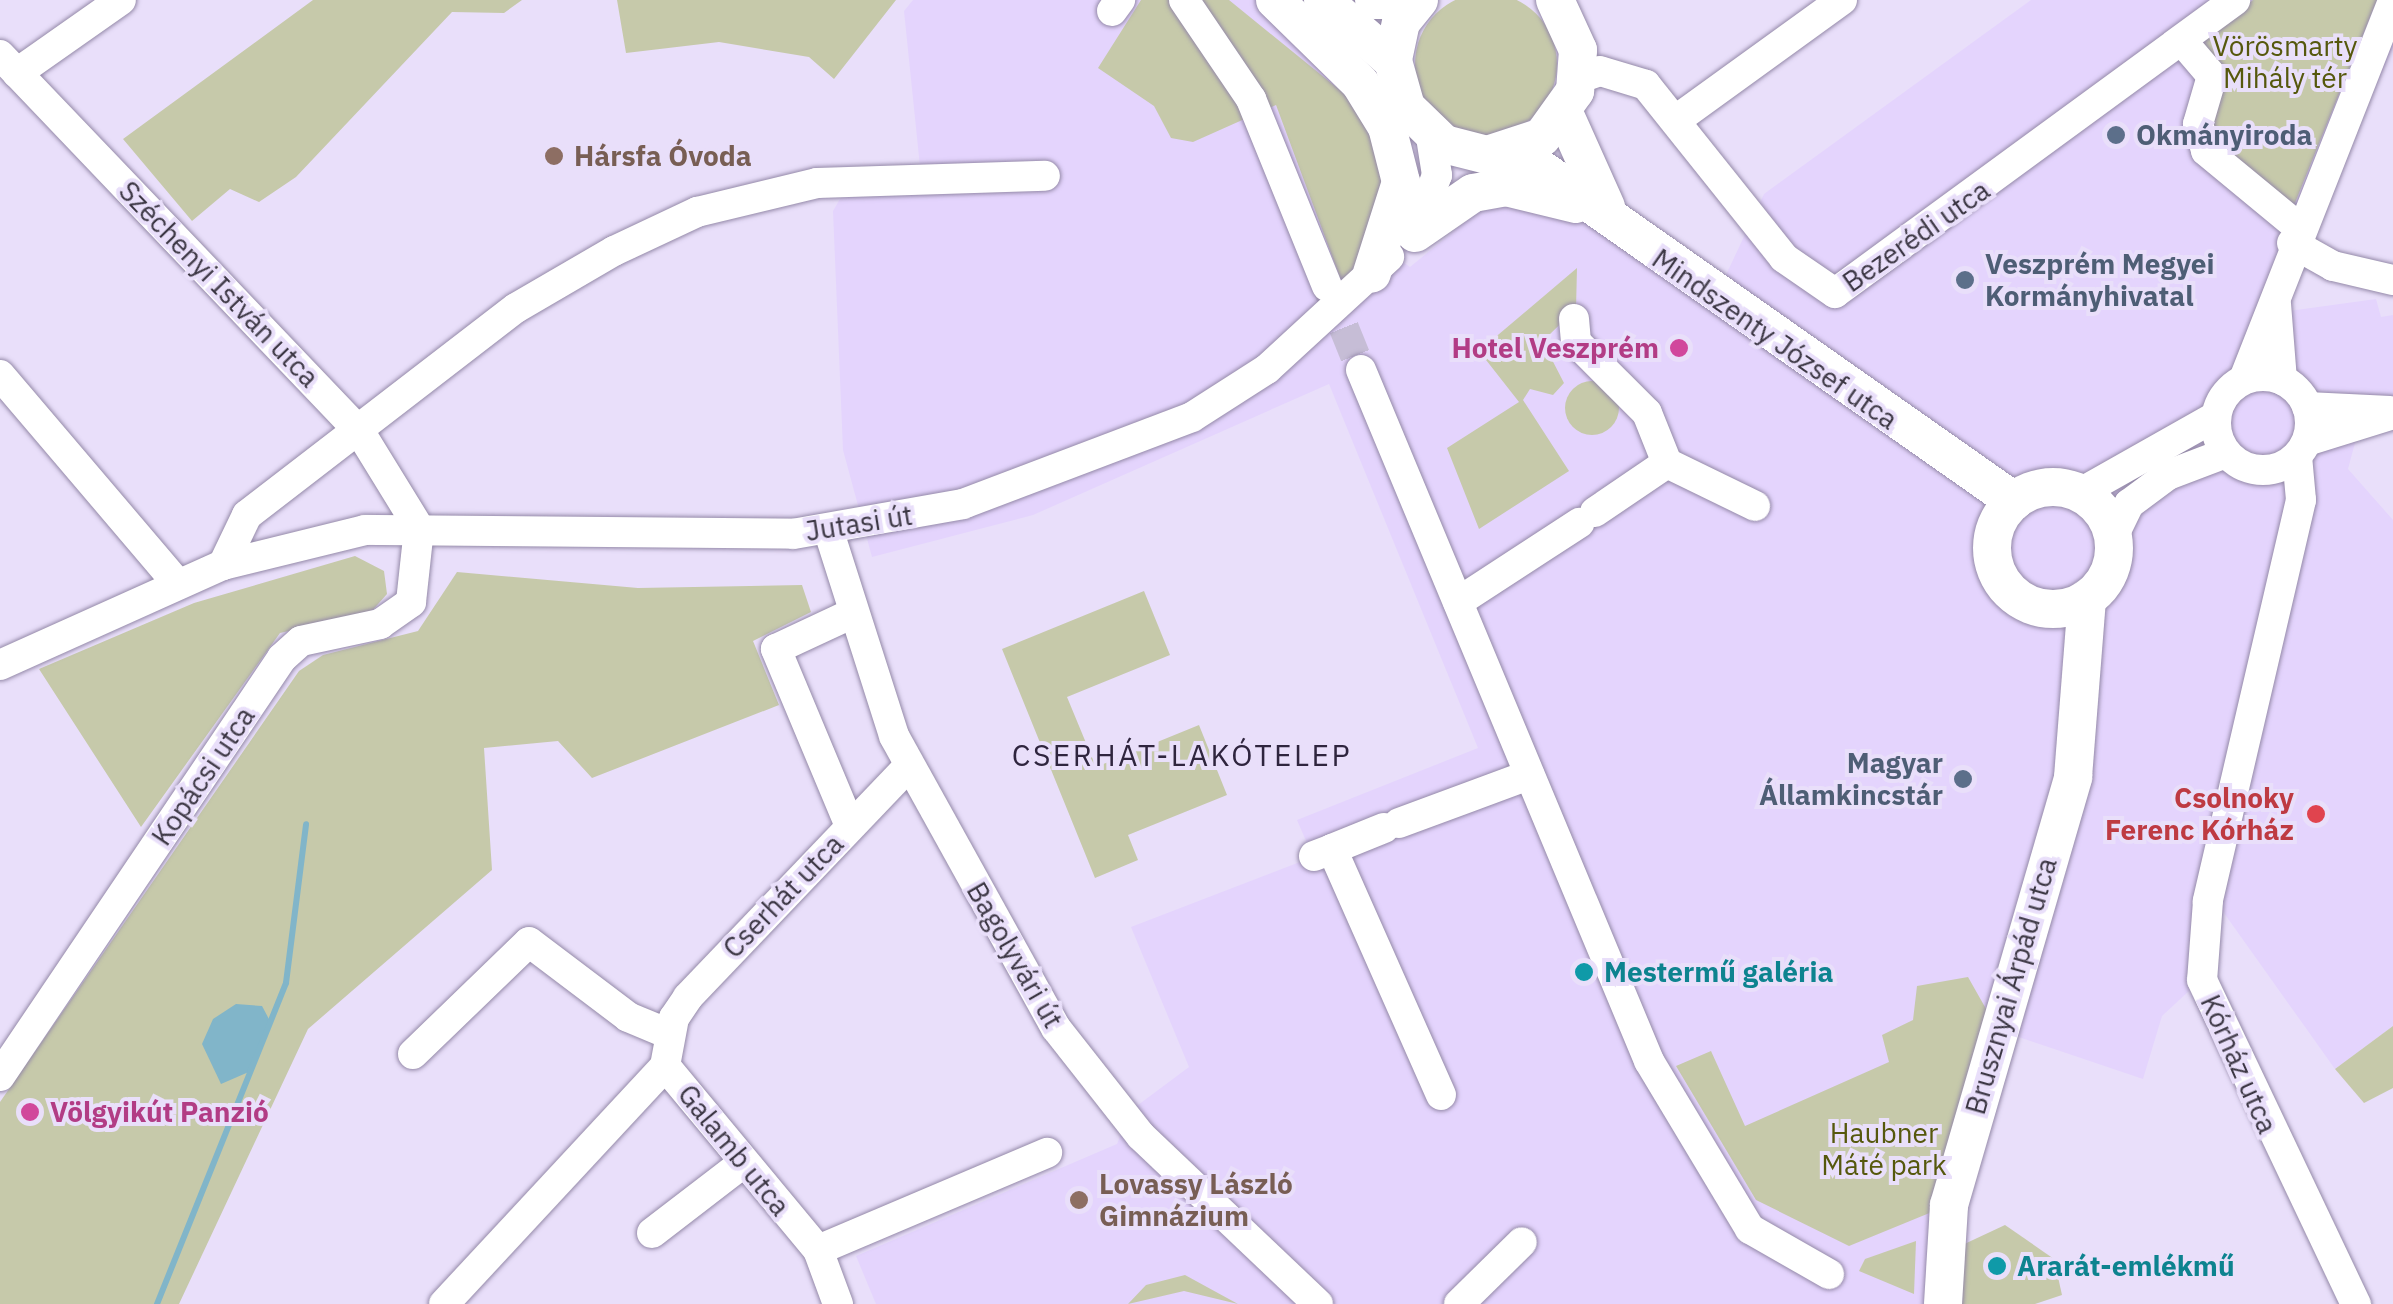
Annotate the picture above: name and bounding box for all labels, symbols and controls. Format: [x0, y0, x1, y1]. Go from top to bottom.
park label: Vörösmarty Mihály tér [2213, 29, 2357, 95]
place label: Okmányiroda [2136, 118, 2312, 152]
marker: Okmányiroda [2105, 124, 2127, 146]
place label: Hársfa Óvoda [574, 139, 752, 173]
marker: Hársfa Óvoda [543, 145, 565, 167]
street label: Bezerédi utca [1836, 173, 1996, 299]
street label: Széchenyi István utca [112, 174, 326, 394]
street label: Mindszenty József utca [1646, 242, 1904, 436]
place label: Veszprém Megyei Kormányhivatal [1985, 247, 2215, 313]
marker: Veszprém Megyei Kormányhivatal [1954, 269, 1976, 291]
place label: Hotel Veszprém [1451, 331, 1659, 365]
marker: Hotel Veszprém [1668, 337, 1690, 359]
street label: Jutasi út [803, 498, 915, 548]
street label: Kopácsi utca [144, 700, 262, 852]
district label: CSERHÁT-LAKÓTELEP [1012, 737, 1352, 773]
place label: Magyar Államkincstár [1759, 746, 1943, 812]
marker: Magyar Államkincstár [1952, 768, 1974, 790]
place label: Csolnoky Ferenc Kórház [2105, 781, 2294, 847]
marker: Csolnoky Ferenc Kórház [2303, 801, 2329, 827]
street label: Cserhát utca [716, 827, 850, 965]
street label: Brusznyai Árpád utca [1958, 854, 2064, 1118]
street label: Bagolyvári út [960, 876, 1070, 1034]
place label: Mestermű galéria [1604, 955, 1833, 989]
marker: Mestermű galéria [1573, 961, 1595, 983]
street label: Kórház utca [2194, 990, 2284, 1138]
street label: Galamb utca [671, 1078, 797, 1222]
place label: Völgyikút Panzió [50, 1095, 269, 1129]
marker: Völgyikút Panzió [19, 1101, 41, 1123]
park label: Haubner Máté park [1821, 1116, 1947, 1182]
place label: Lovassy László Gimnázium [1099, 1167, 1293, 1233]
marker: Lovassy László Gimnázium [1068, 1189, 1090, 1211]
place label: Ararát-emlékmű [2017, 1249, 2235, 1283]
marker: Ararát-emlékmű [1986, 1255, 2008, 1277]

